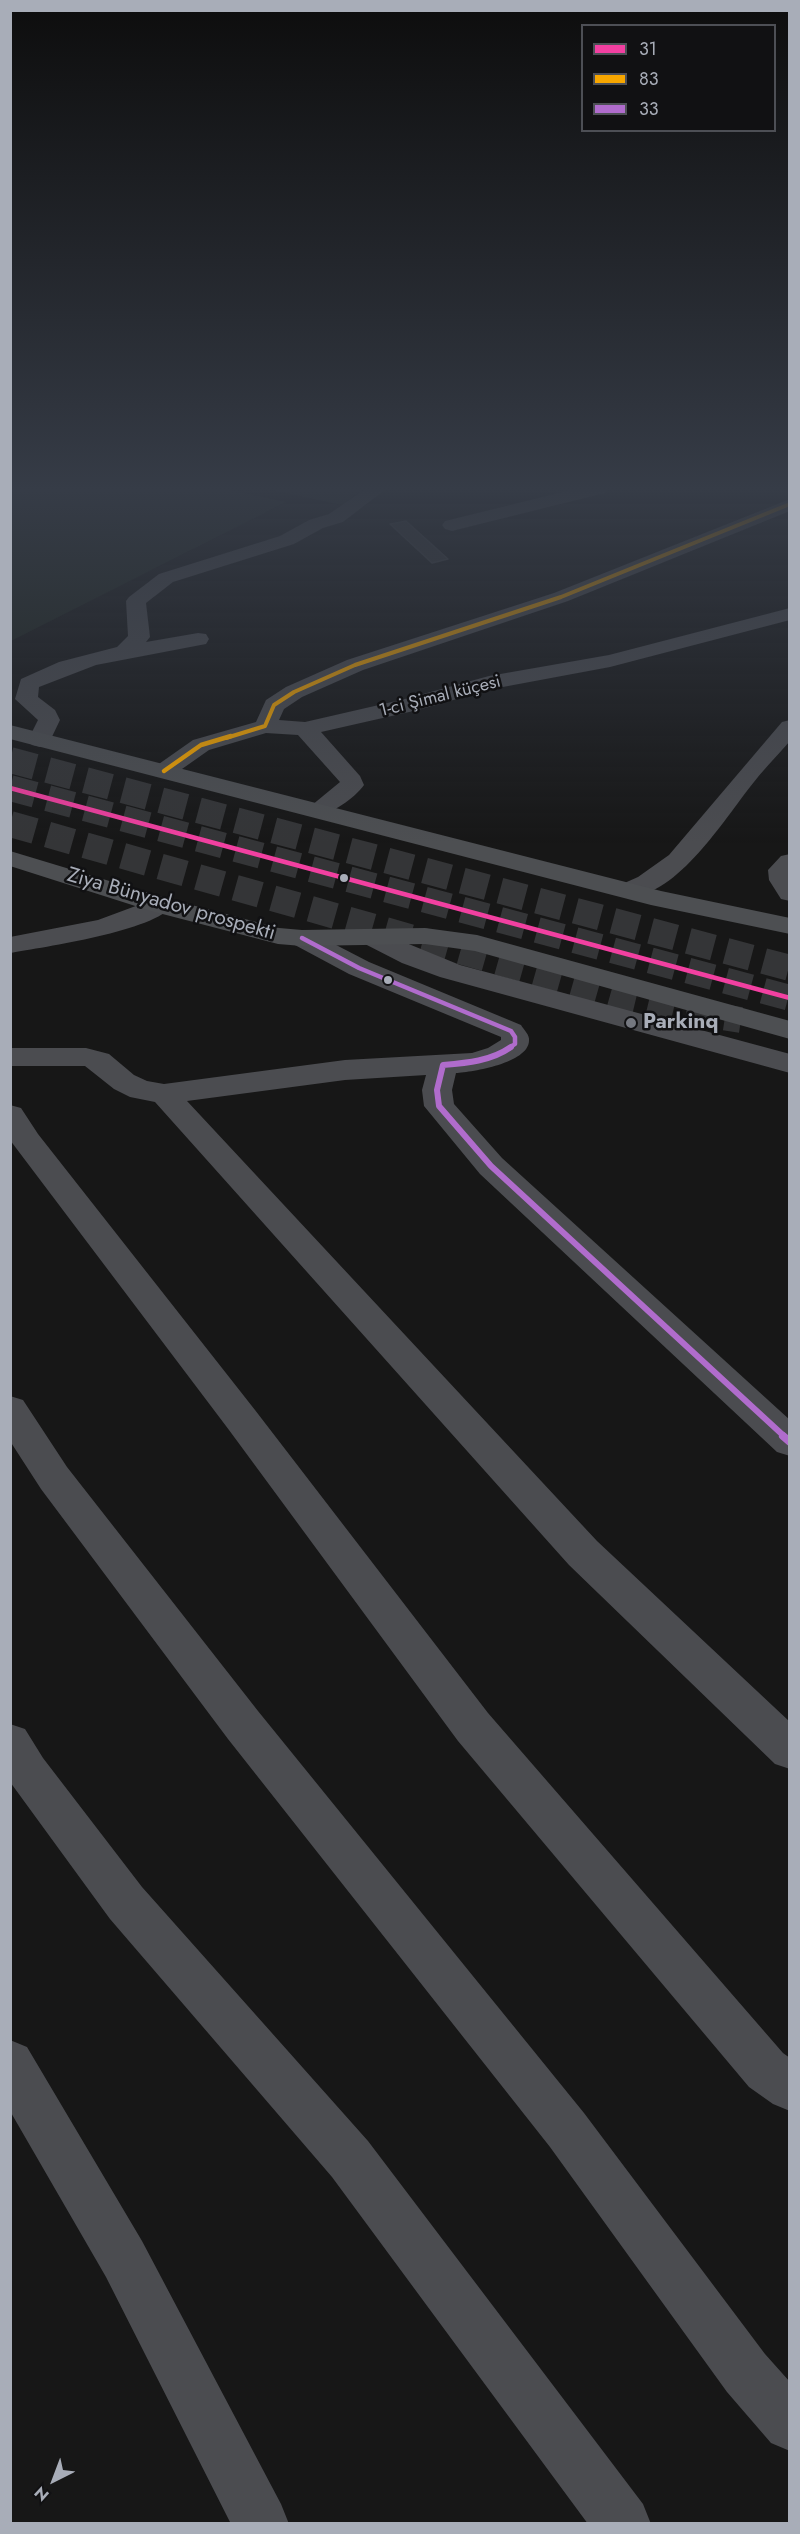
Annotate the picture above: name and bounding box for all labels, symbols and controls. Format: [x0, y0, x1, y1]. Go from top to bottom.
legend [581, 24, 776, 132]
text: 31 [639, 36, 657, 62]
text: 83 [639, 66, 659, 92]
text: 33 [639, 96, 659, 122]
street label: 1-ci Şimal küçesi [377, 671, 503, 723]
street label: Ziya Bünyadov prospekti [64, 863, 278, 947]
unlabelled marker [338, 872, 350, 884]
unlabelled marker [382, 974, 394, 986]
place label: Parkinq [643, 1010, 718, 1036]
marker: Parkinq [624, 1016, 638, 1030]
north arrow [24, 2450, 84, 2510]
text: N [29, 2481, 54, 2507]

